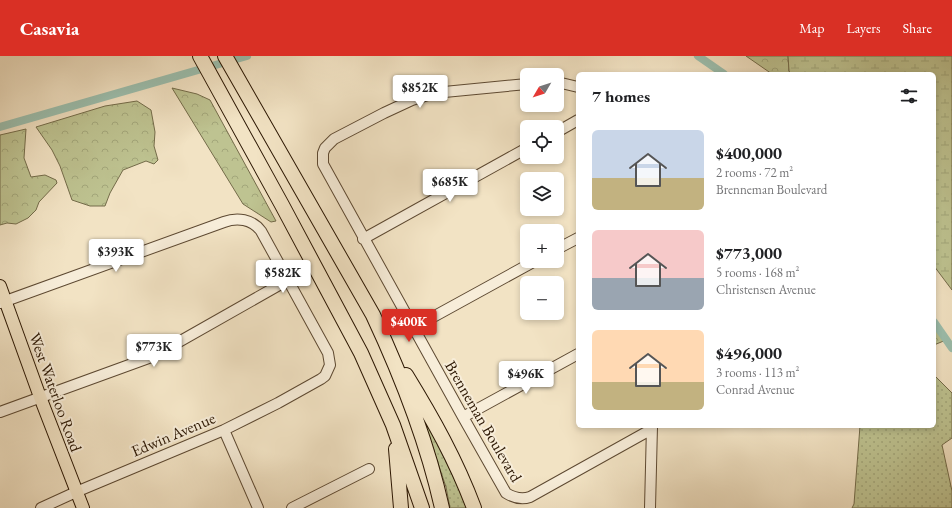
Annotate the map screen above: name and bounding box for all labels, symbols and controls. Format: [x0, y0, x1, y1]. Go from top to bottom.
text: Casavia [20, 16, 79, 41]
text: Map [799, 19, 824, 37]
text: Layers [846, 19, 881, 37]
text: Share [903, 19, 932, 37]
north arrow [520, 68, 564, 112]
map controls [520, 68, 564, 320]
pin: $852K [392, 75, 448, 109]
text: $852K [402, 79, 438, 96]
text: 7 homes [592, 85, 650, 107]
icon: filters [898, 85, 920, 107]
button: locate [520, 120, 564, 164]
text: $400,000 [716, 142, 782, 164]
icon: home [624, 146, 672, 194]
text: 2 rooms · 72 m² [716, 164, 793, 181]
pin: $685K [422, 169, 478, 203]
button: layers [520, 172, 564, 216]
text: $685K [432, 173, 468, 190]
text: Brenneman Boulevard [716, 181, 827, 198]
button: + [520, 224, 564, 268]
pin: $393K [88, 239, 144, 273]
text: $773,000 [716, 242, 782, 264]
text: $393K [98, 243, 134, 260]
icon: home [624, 246, 672, 294]
pin: $582K [255, 260, 311, 294]
text: $582K [265, 264, 301, 281]
text: 5 rooms · 168 m² [716, 264, 800, 281]
button: − [520, 276, 564, 320]
text: Christensen Avenue [716, 281, 816, 298]
pin: $400K [381, 309, 437, 343]
text: $400K [391, 313, 427, 330]
street label: West Waterloo Road [24, 330, 87, 455]
pin: $773K [126, 334, 182, 368]
text: $773K [136, 338, 172, 355]
text: $496,000 [716, 342, 782, 364]
icon: home [624, 346, 672, 394]
street label: Brenneman Boulevard [440, 357, 527, 487]
pin: $496K [498, 361, 554, 395]
text: 3 rooms · 113 m² [716, 364, 800, 381]
text: $496K [508, 365, 544, 382]
text: Conrad Avenue [716, 381, 795, 398]
street label: Edwin Avenue [128, 407, 218, 462]

